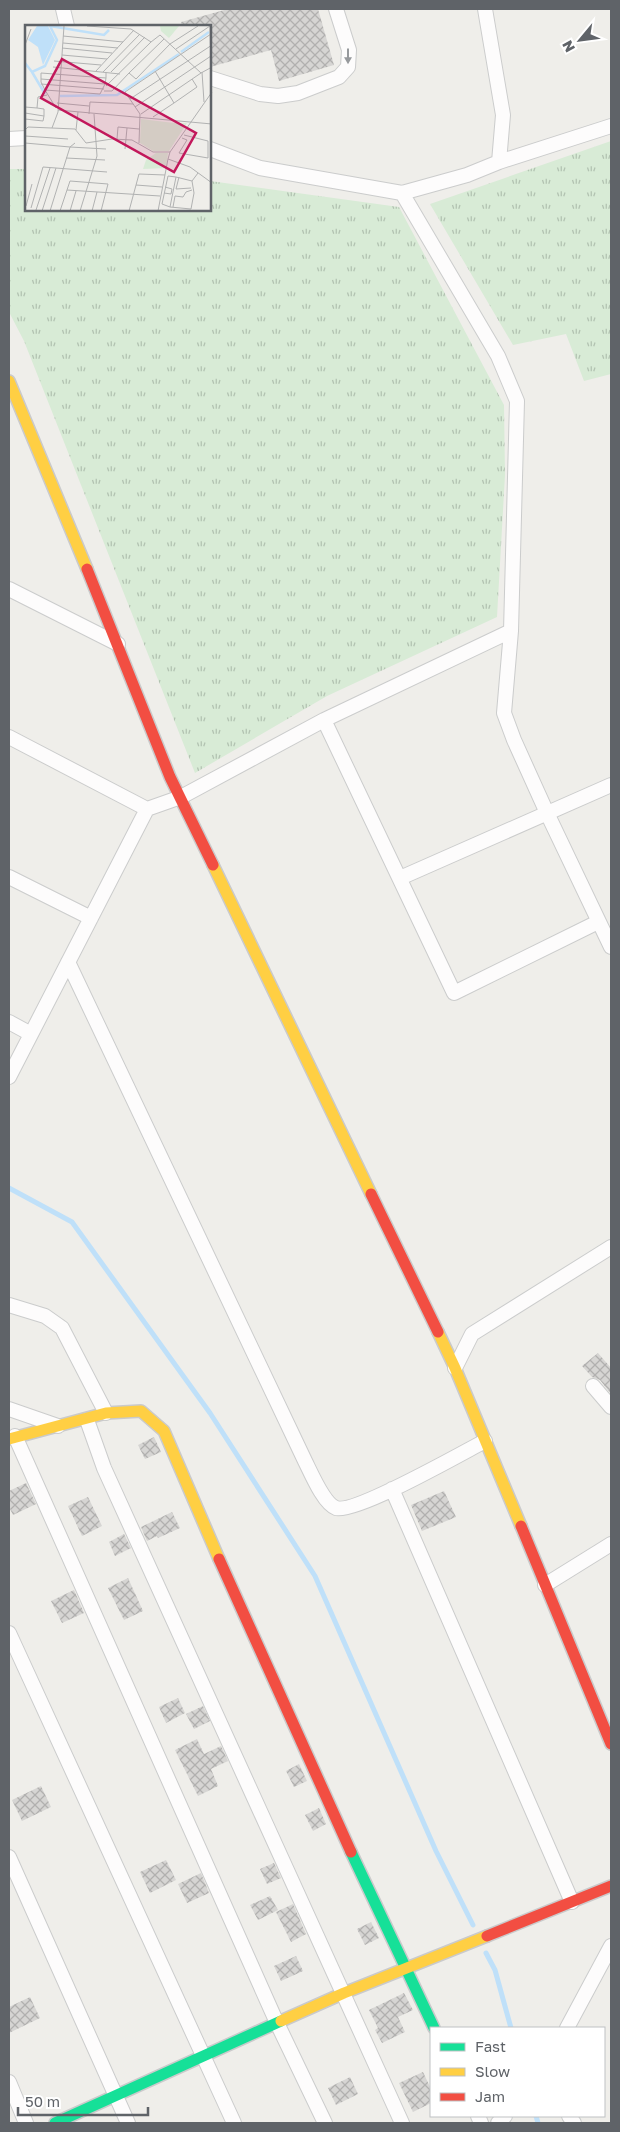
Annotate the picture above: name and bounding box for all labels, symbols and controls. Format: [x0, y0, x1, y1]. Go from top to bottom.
north arrow [555, 15, 605, 65]
inset map [25, 25, 211, 211]
text: N [558, 38, 578, 55]
one-way arrow [344, 48, 352, 64]
legend [430, 2027, 605, 2117]
text: Fast [475, 2037, 506, 2055]
text: Slow [475, 2062, 510, 2080]
scale bar [18, 2084, 148, 2116]
text: Jam [475, 2087, 505, 2105]
text: 50 m [25, 2092, 60, 2110]

